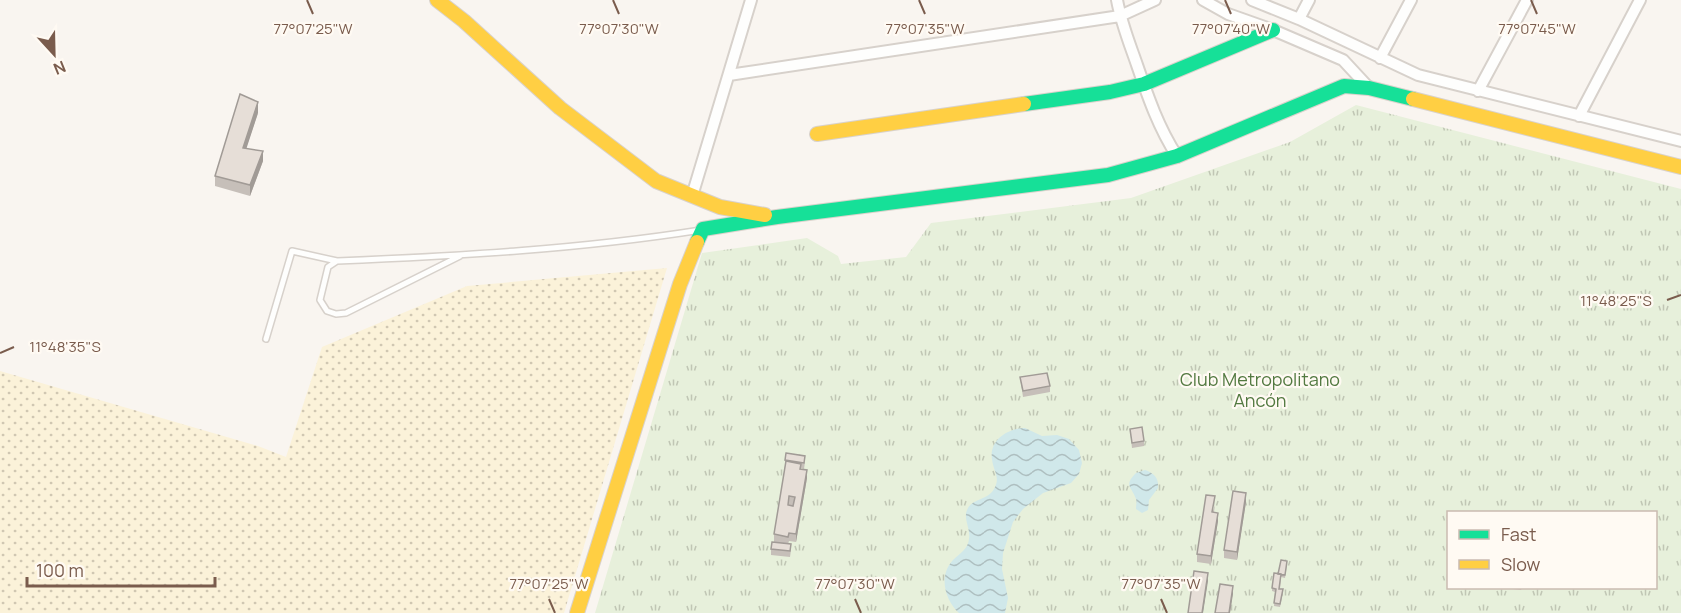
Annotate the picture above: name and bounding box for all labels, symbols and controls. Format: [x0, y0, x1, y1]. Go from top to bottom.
text: 77°07'25"W [273, 18, 353, 39]
text: 77°07'30"W [579, 18, 659, 39]
text: 77°07'35"W [886, 18, 964, 39]
text: 77°07'40"W [1192, 18, 1270, 39]
text: 77°07'45"W [1498, 18, 1576, 39]
north arrow [24, 24, 84, 84]
text: N [50, 56, 69, 80]
text: 11°48'25"S [1580, 290, 1652, 311]
text: 11°48'35"S [29, 336, 101, 357]
park label: Club Metropolitano Ancón [1180, 367, 1340, 412]
legend [1447, 511, 1657, 589]
text: Fast [1501, 522, 1536, 546]
scale bar [27, 550, 214, 588]
text: Slow [1501, 552, 1541, 576]
text: 100 m [36, 558, 84, 582]
text: 77°07'25"W [509, 573, 589, 594]
text: 77°07'30"W [815, 573, 895, 594]
text: 77°07'35"W [1122, 573, 1200, 594]

